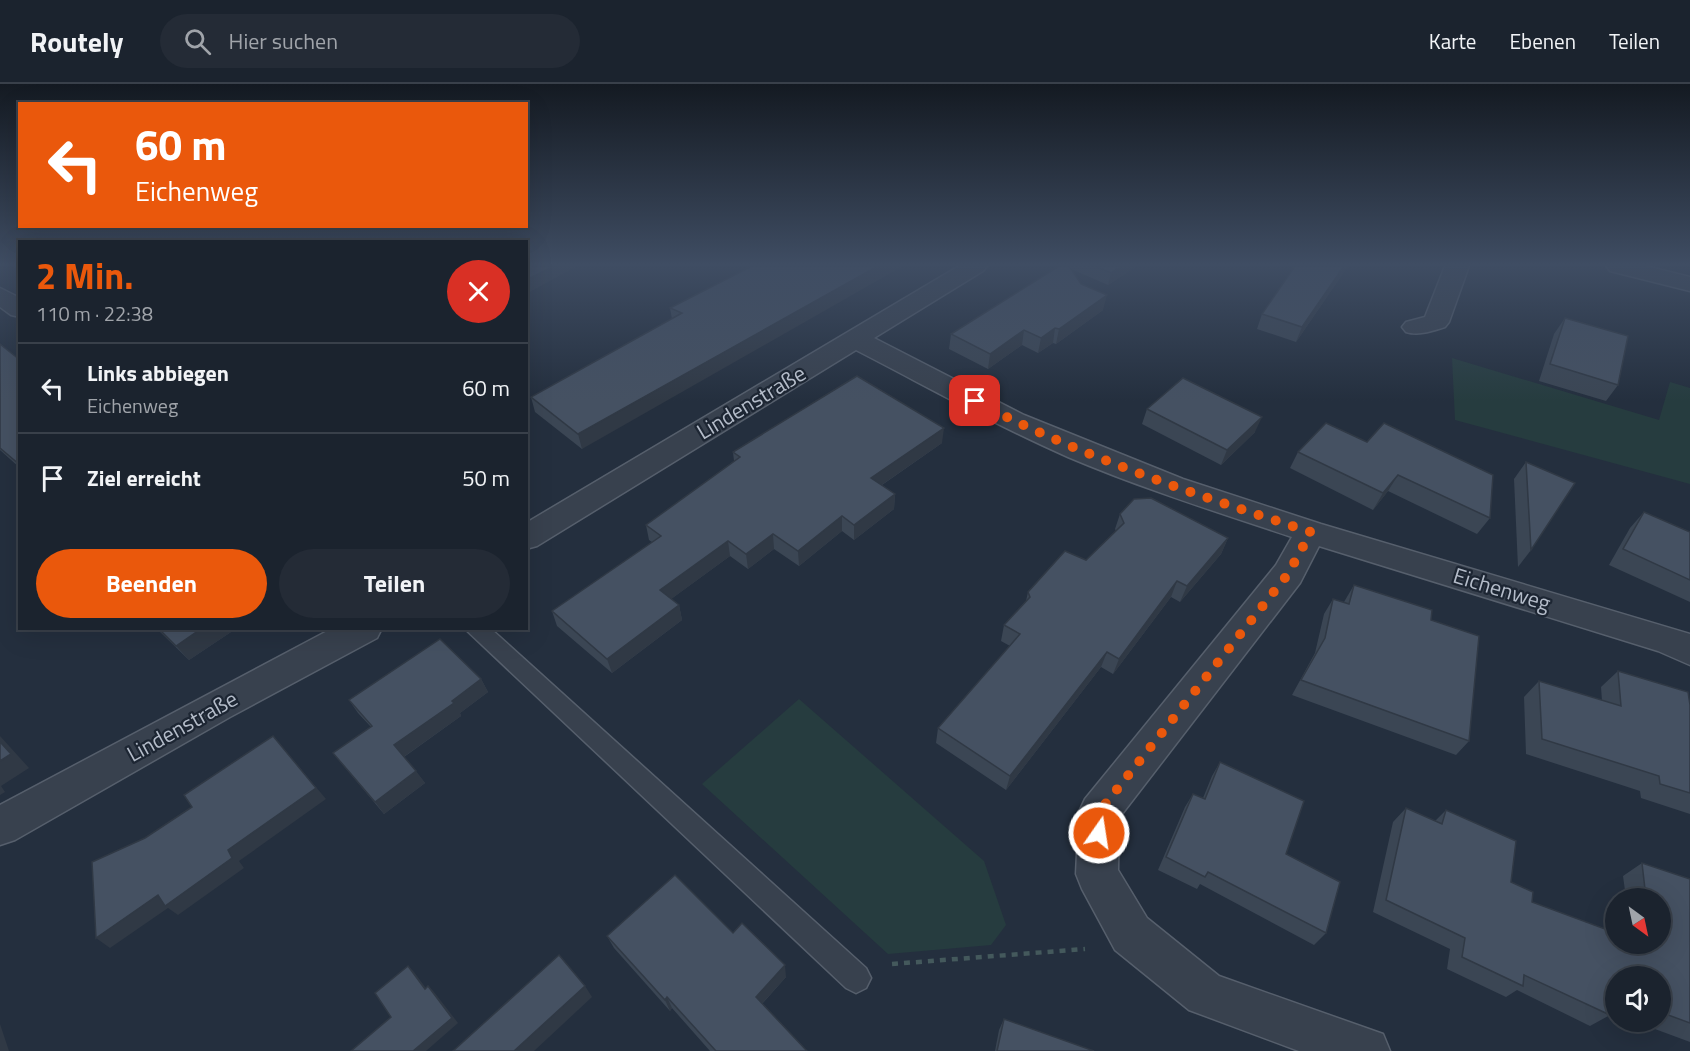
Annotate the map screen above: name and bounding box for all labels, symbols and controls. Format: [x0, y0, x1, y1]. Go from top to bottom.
search box [160, 14, 580, 68]
text: Routely [30, 20, 124, 63]
text: Hier suchen [229, 24, 338, 58]
icon: search [181, 25, 214, 58]
text: Karte [1429, 25, 1476, 57]
text: Ebenen [1509, 25, 1576, 57]
text: Teilen [1609, 25, 1660, 57]
text: 60 m [135, 112, 227, 176]
icon: left [36, 126, 114, 204]
text: Eichenweg [135, 170, 258, 211]
text: 2 Min. [36, 248, 133, 303]
button: close [447, 260, 510, 323]
text: 110 m · 22:38 [36, 298, 153, 329]
text: Links abbiegen [87, 356, 229, 390]
street label: Lindenstraße [690, 356, 812, 448]
text: 60 m [462, 371, 510, 405]
icon: left [36, 372, 69, 405]
pin [949, 375, 1000, 426]
icon: arrive [958, 384, 991, 417]
text: Eichenweg [87, 390, 178, 421]
text: Ziel erreicht [87, 461, 201, 495]
text: 50 m [462, 461, 510, 495]
icon: arrive [36, 462, 69, 495]
button: Beenden [36, 549, 267, 618]
button: Teilen [279, 549, 510, 618]
street label: Eichenweg [1449, 558, 1555, 620]
street label: Lindenstraße [120, 682, 244, 770]
position arrow [1067, 801, 1131, 865]
north arrow [1605, 888, 1671, 954]
map controls [1605, 888, 1671, 1032]
button: sound [1605, 966, 1671, 1032]

